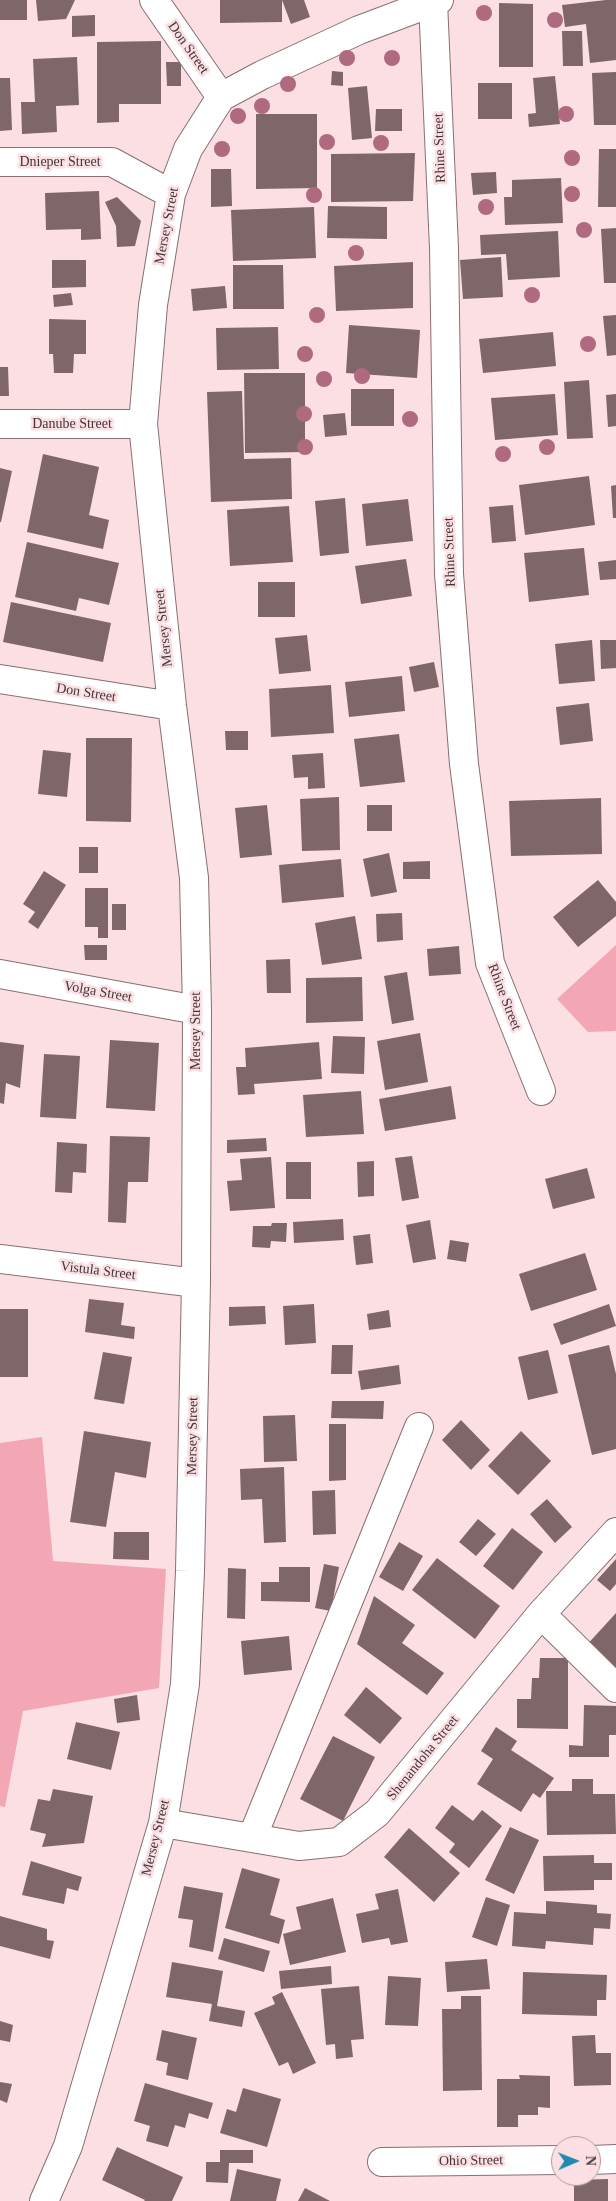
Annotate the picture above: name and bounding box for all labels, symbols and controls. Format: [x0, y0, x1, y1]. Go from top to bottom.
street label: Don Street [164, 18, 212, 78]
street label: Rhine Street [430, 113, 450, 183]
street label: Dnieper Street [19, 154, 101, 170]
street label: Mersey Street [151, 186, 183, 266]
street label: Danube Street [32, 416, 112, 432]
street label: Rhine Street [440, 517, 460, 587]
street label: Mersey Street [152, 588, 176, 668]
street label: Don Street [55, 680, 117, 706]
street label: Rhine Street [484, 962, 524, 1032]
street label: Volga Street [63, 978, 133, 1006]
street label: Mersey Street [188, 992, 204, 1070]
street label: Vistula Street [59, 1258, 137, 1284]
street label: Mersey Street [184, 1397, 202, 1475]
street label: Shenandoha Street [384, 1712, 462, 1804]
street label: Mersey Street [138, 1798, 174, 1878]
north arrow [551, 2136, 601, 2186]
street label: Ohio Street [439, 2152, 503, 2170]
text: N [583, 2156, 598, 2166]

